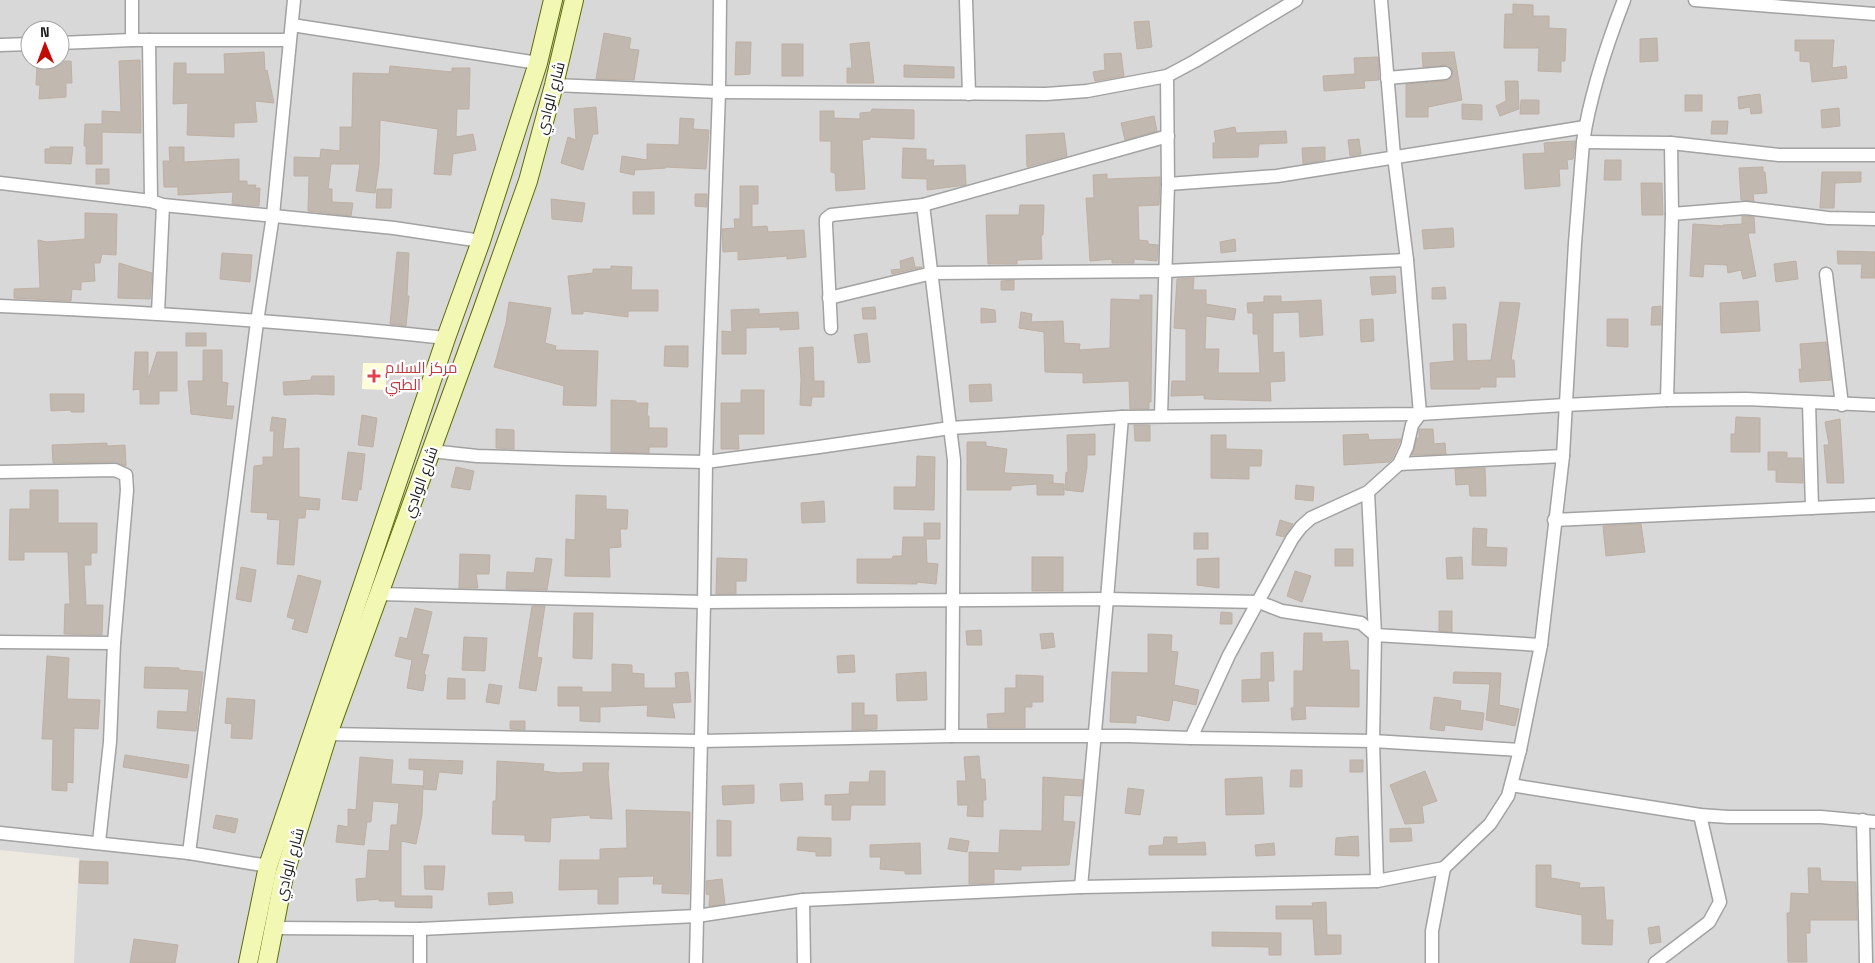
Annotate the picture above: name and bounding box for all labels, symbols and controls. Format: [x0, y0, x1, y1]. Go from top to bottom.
north arrow [20, 20, 70, 70]
text: N [40, 23, 50, 41]
street label: شارع الوادي [531, 60, 572, 137]
place label: مركز السلام الطبي [385, 358, 457, 397]
marker: مركز السلام الطبي [367, 369, 381, 383]
street label: شارع الوادي [398, 444, 444, 521]
street label: شارع الوادي [270, 826, 311, 903]

